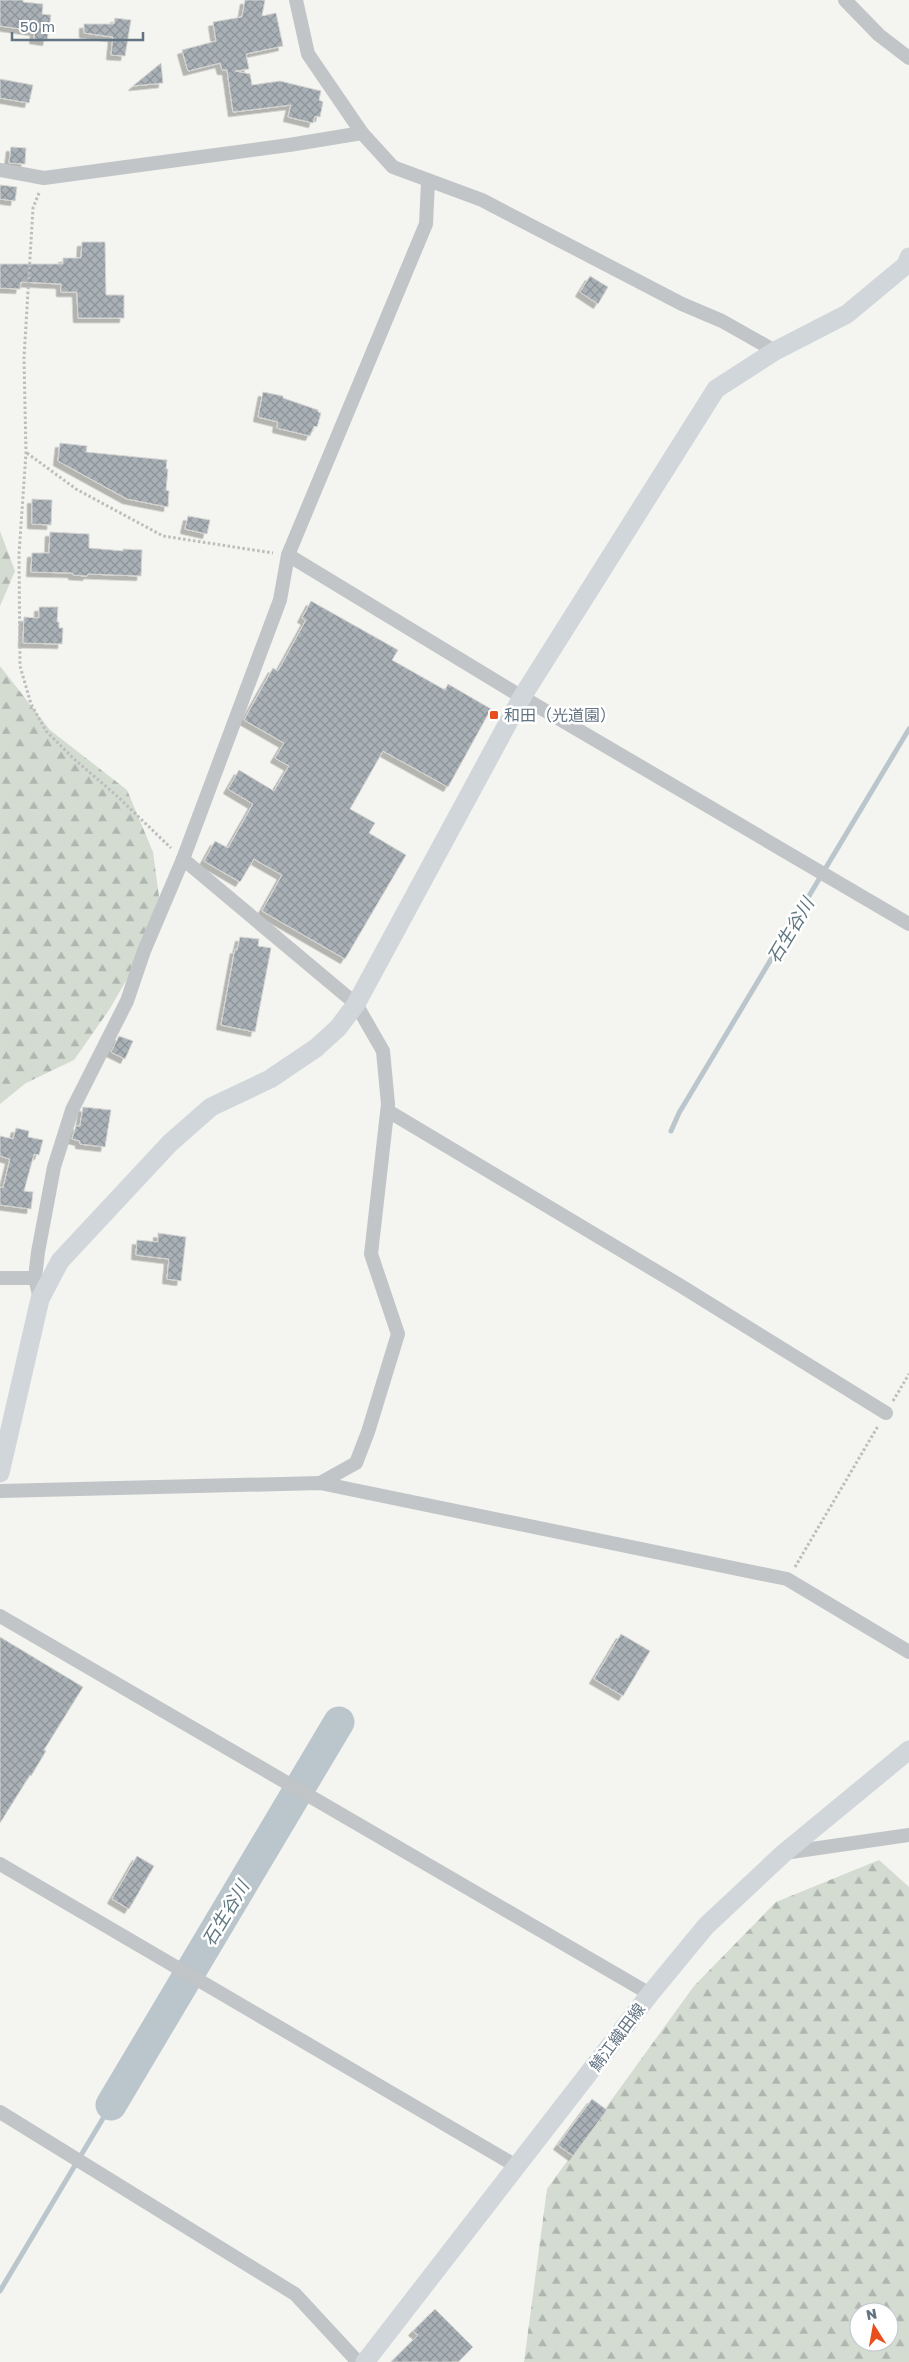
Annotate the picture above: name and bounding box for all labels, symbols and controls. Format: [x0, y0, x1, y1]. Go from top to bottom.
scale bar [12, 10, 144, 42]
text: 50 m [20, 17, 55, 35]
place label: 和田（光道園） [504, 705, 616, 725]
marker: 和田（光道園） [488, 709, 500, 721]
water label: 石生谷川 [762, 892, 819, 967]
water label: 石生谷川 [197, 1875, 254, 1950]
street label: 鯖江織田線 [585, 1999, 649, 2075]
north arrow [849, 2302, 899, 2352]
text: N [865, 2304, 878, 2323]

